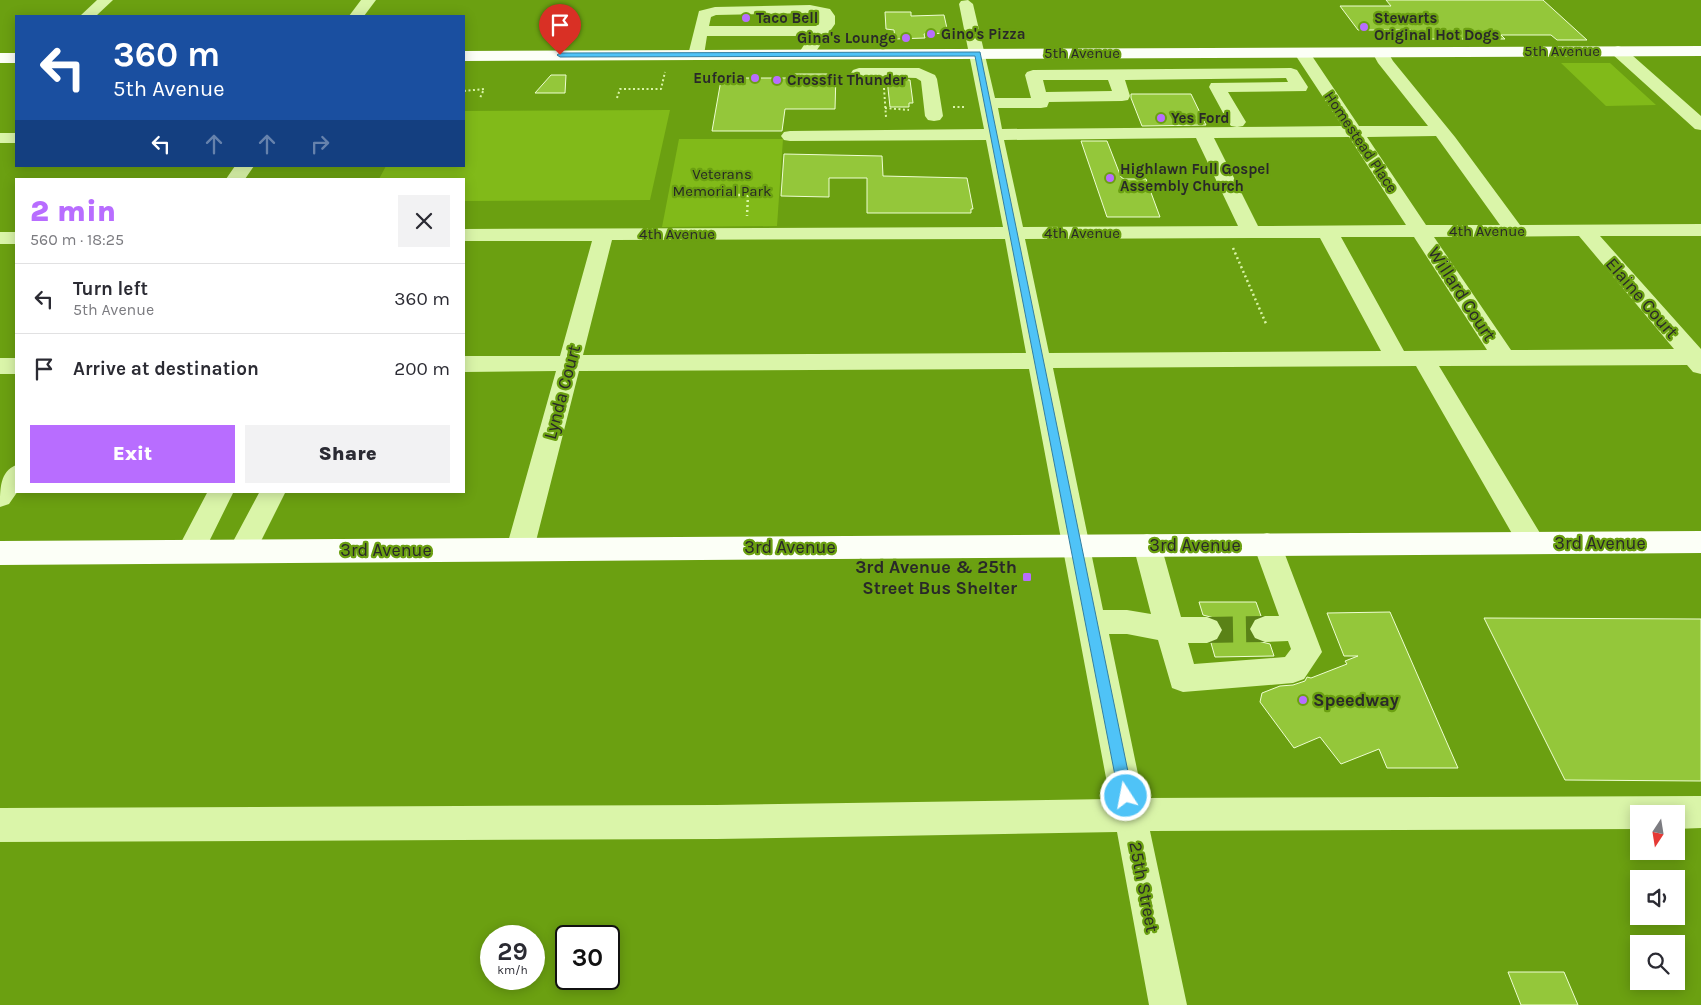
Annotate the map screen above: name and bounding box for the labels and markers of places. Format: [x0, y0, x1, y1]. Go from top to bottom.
pin [539, 4, 581, 55]
place label: Taco Bell [756, 9, 818, 27]
place label: Stewarts Original Hot Dogs [1374, 9, 1499, 44]
marker: Taco Bell [740, 12, 752, 24]
marker: Stewarts Original Hot Dogs [1358, 21, 1370, 33]
place label: Gino's Pizza [941, 25, 1026, 43]
marker: Gino's Pizza [925, 28, 937, 40]
place label: Gina's Lounge [797, 29, 896, 47]
marker: Gina's Lounge [900, 32, 912, 44]
place label: Euforia [693, 69, 745, 87]
place label: Crossfit Thunder [787, 71, 906, 89]
marker: Euforia [749, 72, 761, 84]
marker: Crossfit Thunder [771, 74, 783, 86]
place label: Yes Ford [1171, 109, 1230, 127]
marker: Yes Ford [1155, 112, 1167, 124]
place label: Highlawn Full Gospel Assembly Church [1120, 160, 1270, 195]
marker: Highlawn Full Gospel Assembly Church [1104, 172, 1116, 184]
place label: 3rd Avenue & 25th Street Bus Shelter [855, 556, 1017, 599]
marker: 3rd Avenue & 25th Street Bus Shelter [1021, 571, 1033, 583]
place label: Speedway [1313, 689, 1399, 711]
marker: Speedway [1297, 694, 1309, 706]

